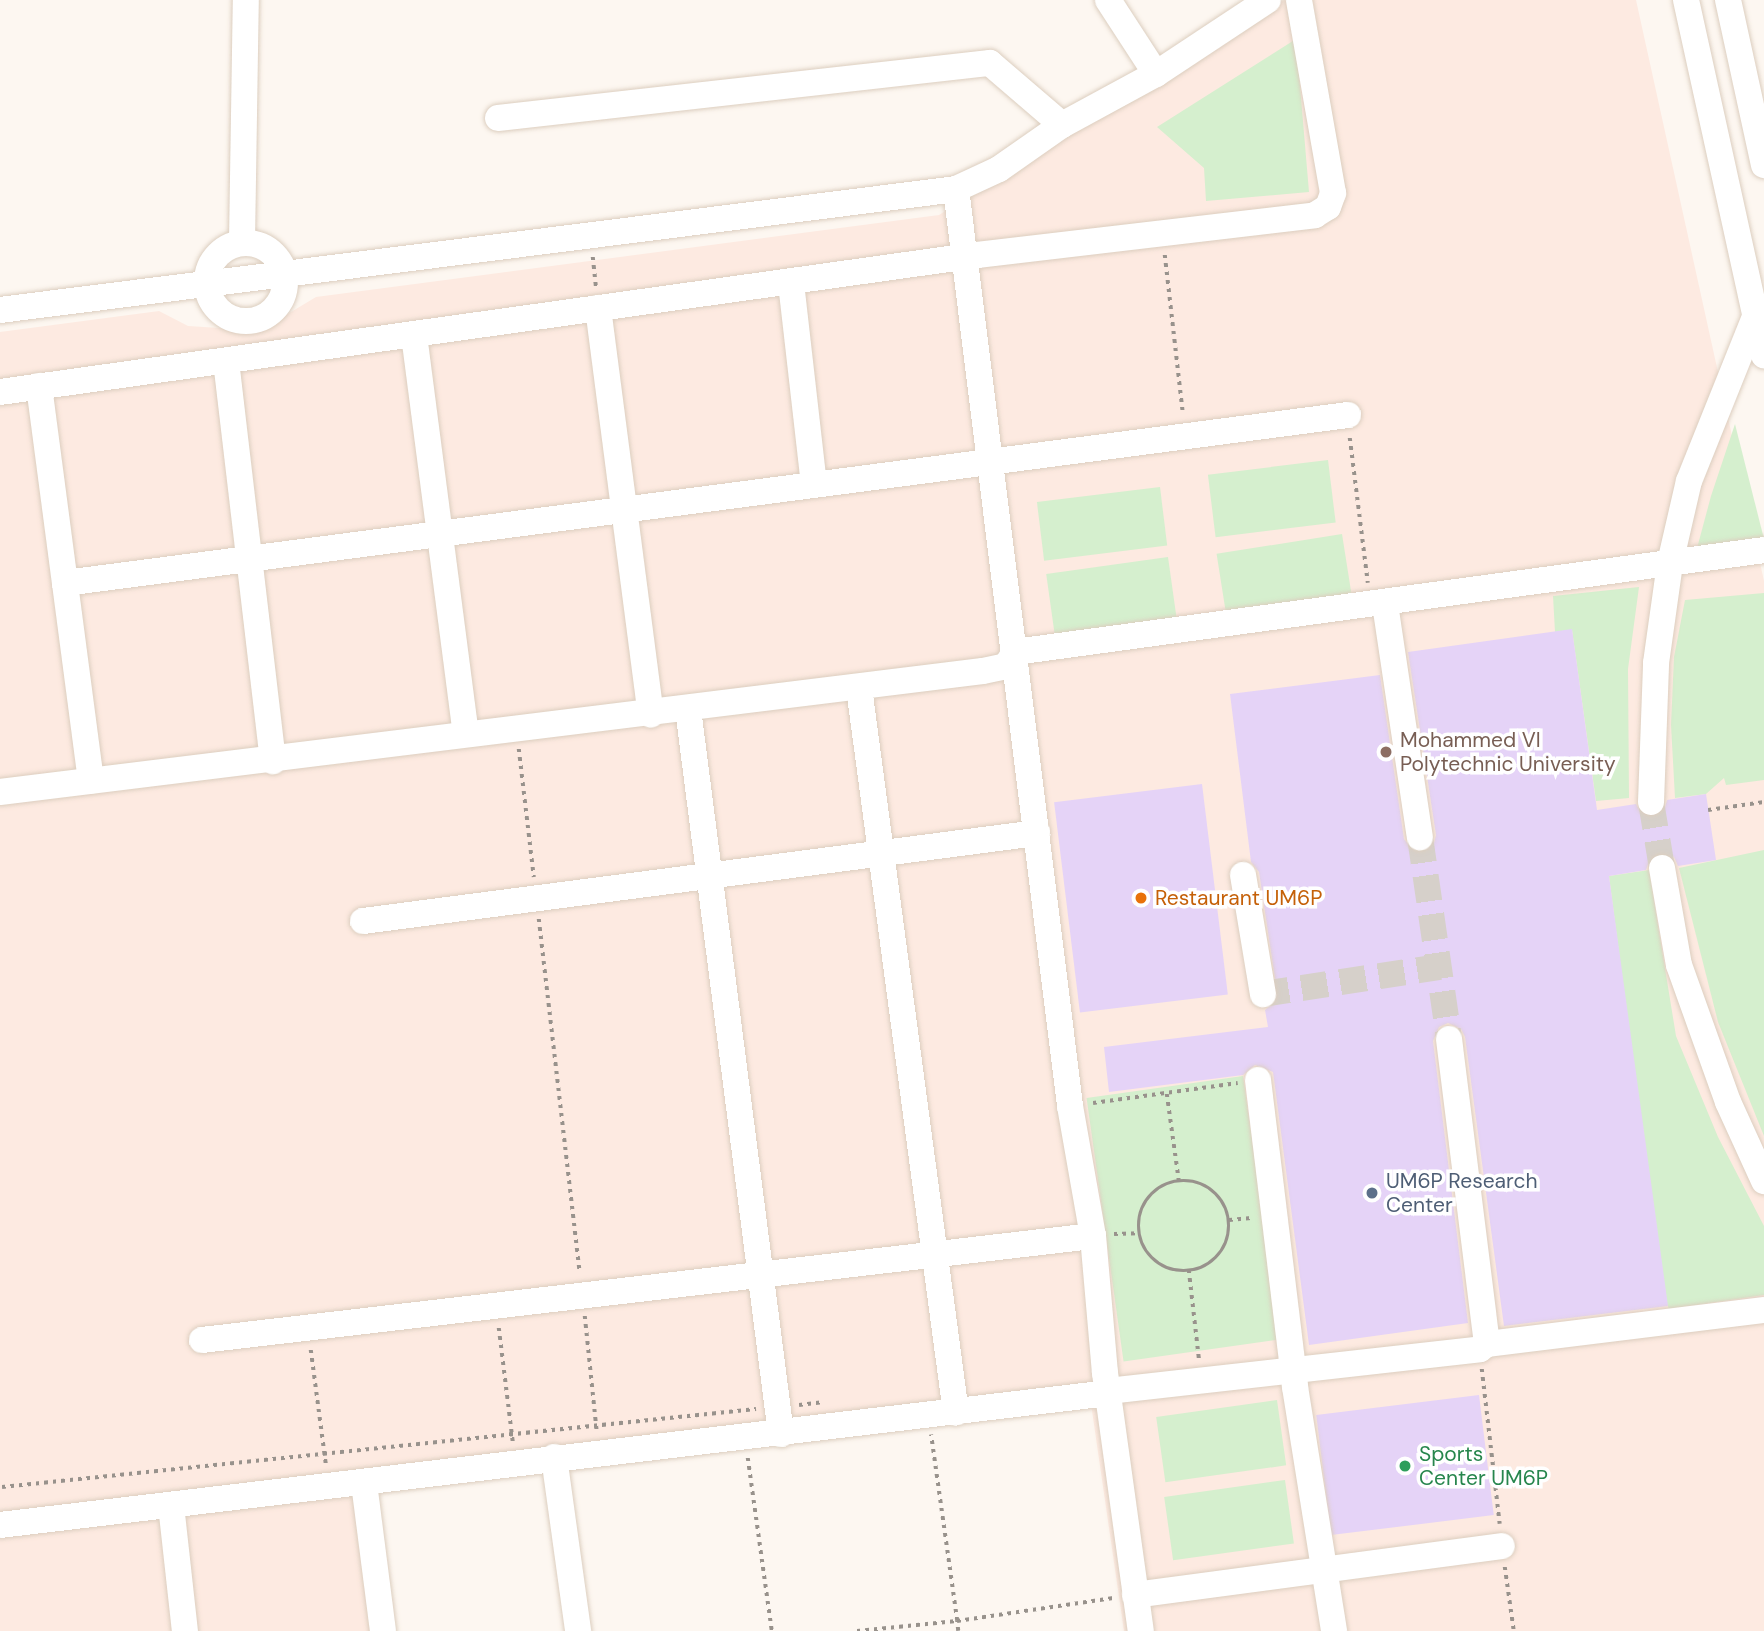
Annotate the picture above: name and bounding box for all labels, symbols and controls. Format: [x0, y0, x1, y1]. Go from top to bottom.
place label: Mohammed VI Polytechnic University [1400, 727, 1616, 777]
marker: Mohammed VI Polytechnic University [1378, 744, 1394, 760]
place label: Restaurant UM6P [1155, 885, 1322, 911]
marker: Restaurant UM6P [1133, 890, 1149, 906]
place label: UM6P Research Center [1386, 1168, 1537, 1218]
marker: UM6P Research Center [1364, 1185, 1380, 1201]
place label: Sports Center UM6P [1419, 1441, 1548, 1491]
marker: Sports Center UM6P [1397, 1458, 1413, 1474]

